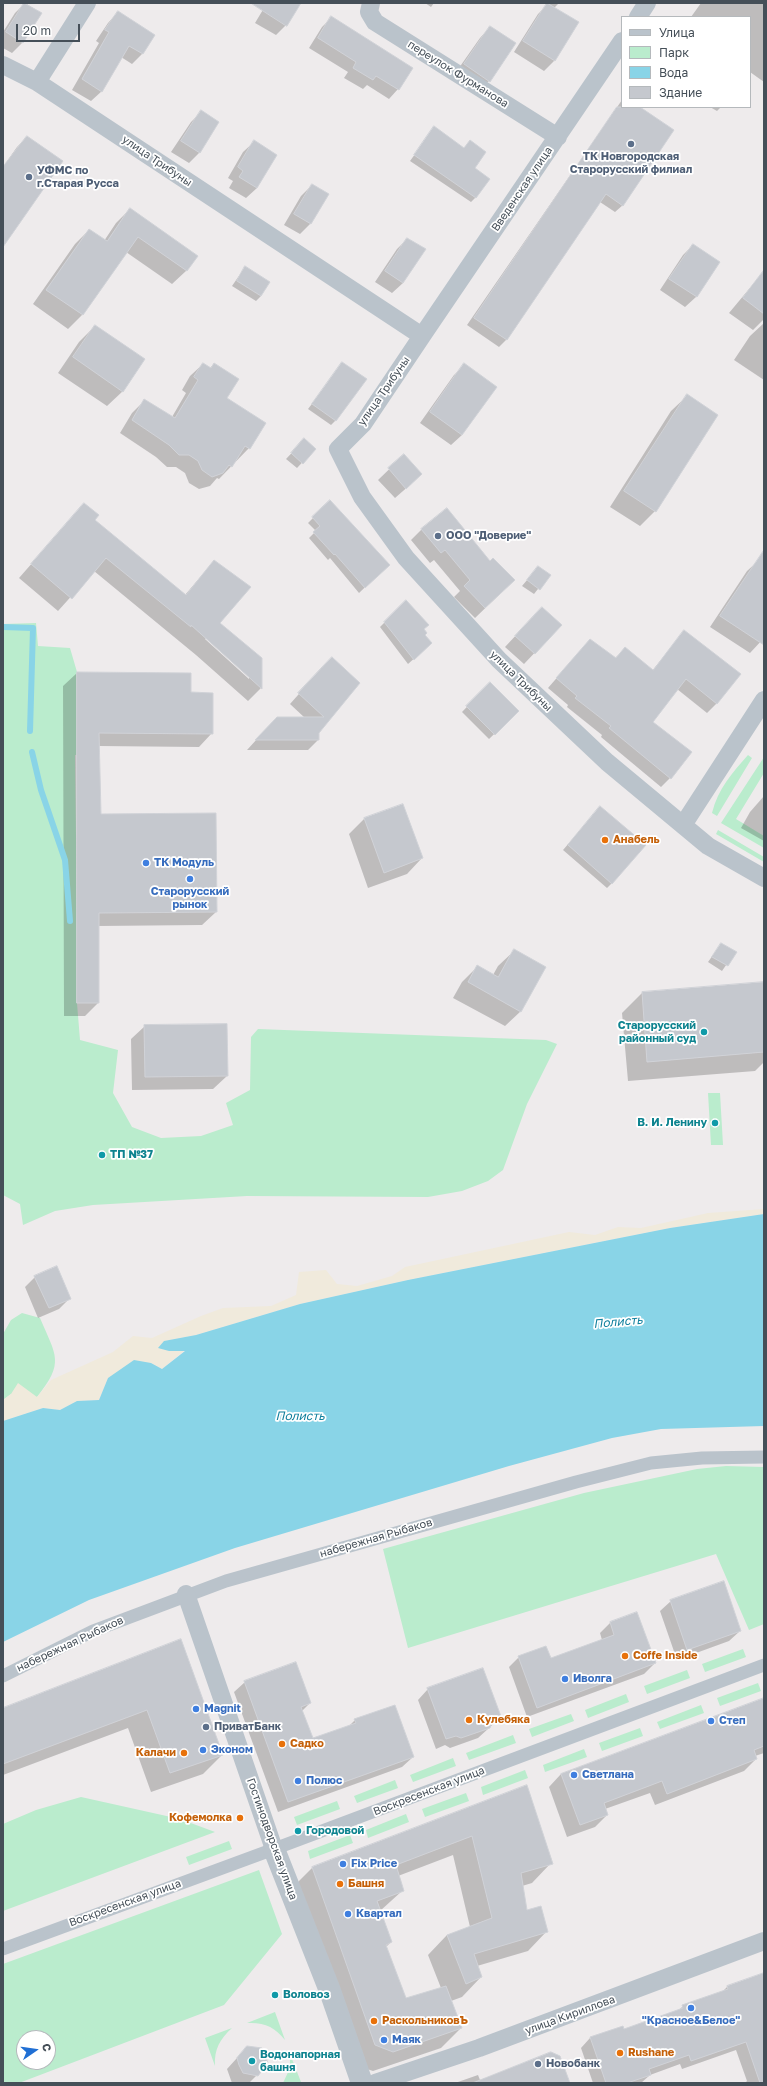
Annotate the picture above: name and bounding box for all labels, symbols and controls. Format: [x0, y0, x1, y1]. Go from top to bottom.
scale bar [18, 16, 82, 42]
legend [621, 16, 751, 108]
text: 20 m [23, 23, 51, 38]
text: Улица [659, 25, 695, 40]
street label: переулок Фурманова [405, 38, 511, 110]
text: Парк [659, 45, 689, 60]
text: Вода [659, 65, 688, 80]
text: Здание [659, 85, 702, 100]
street label: улица Трибуны [120, 133, 194, 189]
marker: ТК Новгородская Старорусский филиал [626, 139, 636, 149]
street label: Введенская улица [489, 144, 555, 234]
place label: ТК Новгородская Старорусский филиал [570, 150, 692, 176]
place label: УФМС по г.Старая Русса [37, 164, 119, 190]
marker: УФМС по г.Старая Русса [24, 172, 34, 182]
street label: улица Трибуны [355, 354, 413, 428]
place label: ООО "Доверие" [446, 529, 531, 543]
marker: ООО "Доверие" [433, 531, 443, 541]
street label: улица Трибуны [487, 648, 555, 714]
place label: Анабель [613, 833, 660, 847]
marker: Анабель [600, 835, 610, 845]
place label: ТК Модуль [154, 856, 214, 870]
marker: ТК Модуль [141, 858, 151, 868]
marker: Старорусский рынок [185, 874, 195, 884]
place label: Старорусский рынок [151, 885, 229, 911]
place label: Старорусский районный суд [618, 1019, 696, 1045]
marker: Старорусский районный суд [699, 1027, 709, 1037]
place label: В. И. Ленину [637, 1116, 707, 1130]
marker: В. И. Ленину [710, 1118, 720, 1128]
place label: ТП №37 [110, 1148, 153, 1162]
marker: ТП №37 [97, 1150, 107, 1160]
water label: Полисть [593, 1313, 643, 1331]
water label: Полисть [275, 1409, 325, 1423]
street label: набережная Рыбаков [318, 1516, 434, 1560]
street label: набережная Рыбаков [14, 1613, 126, 1675]
place label: Coffe Inside [633, 1649, 698, 1663]
marker: Coffe Inside [620, 1651, 630, 1661]
place label: Иволга [573, 1672, 612, 1686]
marker: Иволга [560, 1674, 570, 1684]
place label: Magnit [204, 1702, 241, 1716]
marker: Magnit [191, 1704, 201, 1714]
place label: Кулебяка [477, 1713, 530, 1727]
place label: Степ [719, 1714, 746, 1728]
marker: Кулебяка [464, 1715, 474, 1725]
marker: Степ [706, 1716, 716, 1726]
place label: ПриватБанк [214, 1720, 281, 1734]
marker: ПриватБанк [201, 1722, 211, 1732]
place label: Садко [290, 1737, 324, 1751]
marker: Садко [277, 1739, 287, 1749]
place label: Эконом [211, 1743, 253, 1757]
marker: Эконом [198, 1745, 208, 1755]
place label: Калачи [136, 1746, 176, 1760]
marker: Калачи [179, 1748, 189, 1758]
street label: Воскресенская улица [371, 1764, 487, 1818]
place label: Светлана [582, 1768, 634, 1782]
marker: Светлана [569, 1770, 579, 1780]
place label: Полюс [306, 1774, 342, 1788]
street label: Гостинодворская улица [244, 1776, 300, 1902]
marker: Полюс [293, 1776, 303, 1786]
place label: Кофемолка [169, 1811, 232, 1825]
marker: Кофемолка [235, 1813, 245, 1823]
place label: Городовой [306, 1824, 364, 1838]
marker: Городовой [293, 1826, 303, 1836]
place label: Fix Price [351, 1857, 397, 1871]
marker: Fix Price [338, 1859, 348, 1869]
street label: Воскресенская улица [67, 1877, 183, 1929]
place label: Башня [348, 1877, 384, 1891]
marker: Башня [335, 1879, 345, 1889]
place label: Квартал [356, 1907, 402, 1921]
marker: Квартал [343, 1909, 353, 1919]
place label: Воловоз [283, 1988, 329, 2002]
marker: Воловоз [270, 1990, 280, 2000]
street label: улица Кириллова [523, 1993, 617, 2037]
marker: "Красное&Белое" [686, 2003, 696, 2013]
place label: РаскольниковЪ [382, 2014, 468, 2028]
place label: "Красное&Белое" [642, 2014, 740, 2028]
marker: РаскольниковЪ [369, 2016, 379, 2026]
north arrow [16, 2030, 56, 2070]
place label: Маяк [392, 2033, 421, 2047]
marker: Маяк [379, 2035, 389, 2045]
text: С [40, 2042, 54, 2053]
place label: Rushane [628, 2046, 674, 2060]
place label: Водонапорная башня [260, 2048, 340, 2074]
marker: Rushane [615, 2048, 625, 2058]
marker: Водонапорная башня [247, 2056, 257, 2066]
place label: Новобанк [546, 2057, 600, 2071]
marker: Новобанк [533, 2059, 543, 2069]

